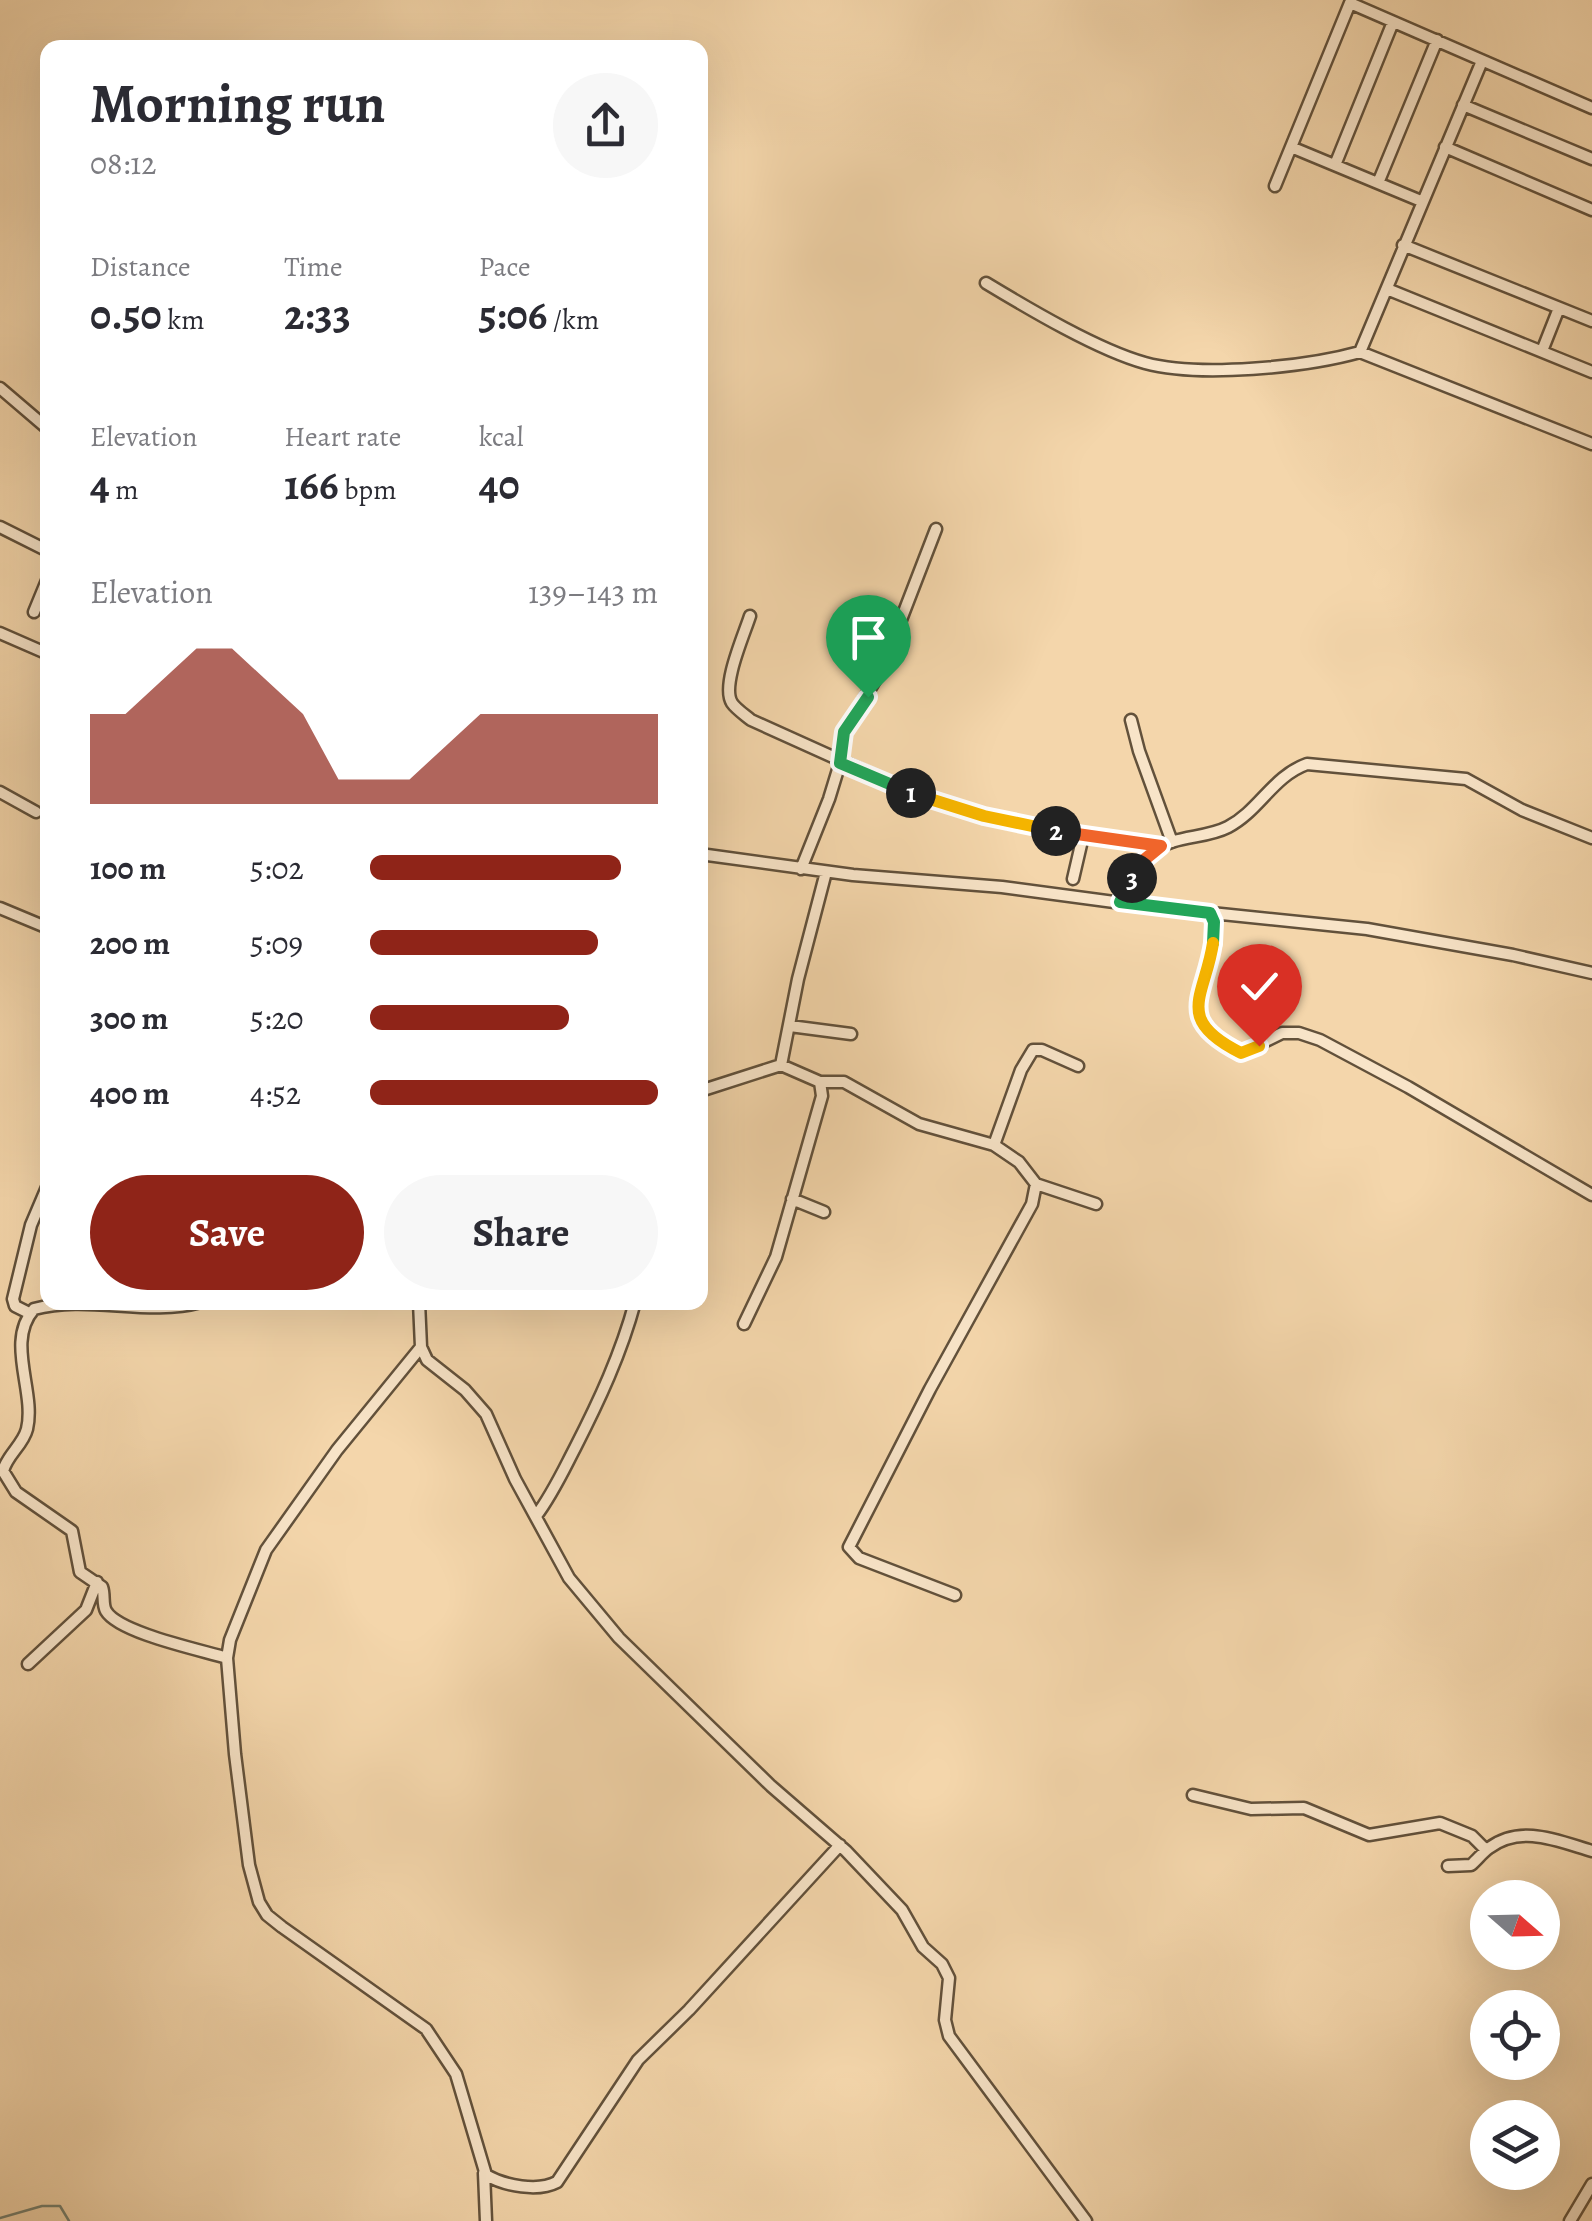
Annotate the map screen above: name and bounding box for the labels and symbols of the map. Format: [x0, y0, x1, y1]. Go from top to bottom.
pin [826, 595, 911, 698]
pin: 1 [886, 768, 936, 818]
pin: 2 [1031, 806, 1081, 856]
pin: 3 [1107, 853, 1157, 903]
pin [1217, 944, 1302, 1047]
north arrow [1470, 1880, 1560, 1970]

